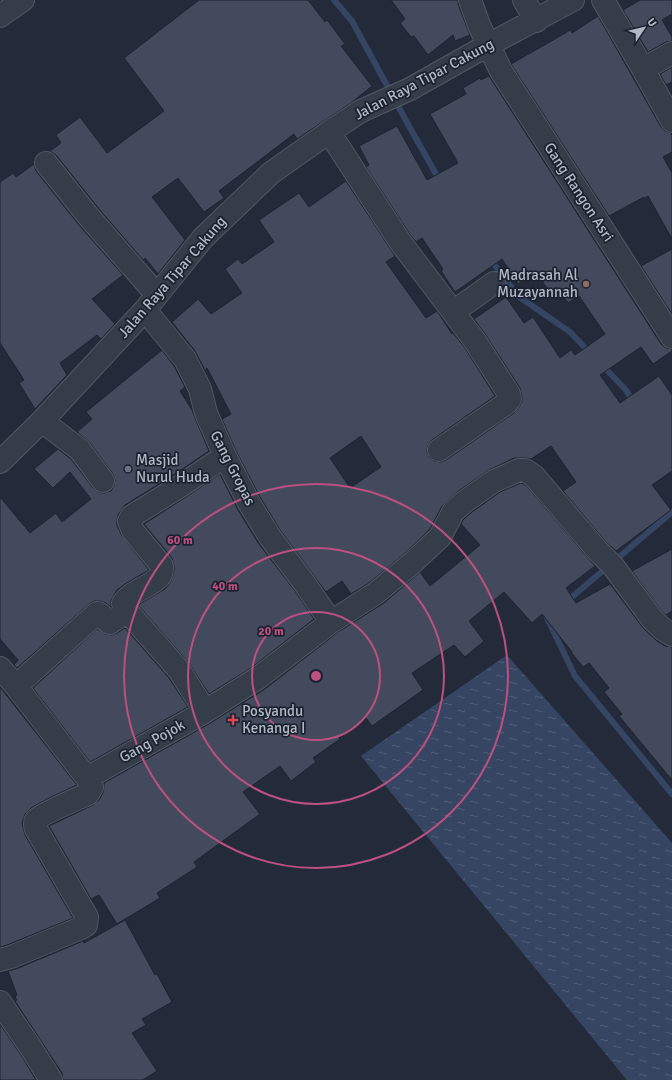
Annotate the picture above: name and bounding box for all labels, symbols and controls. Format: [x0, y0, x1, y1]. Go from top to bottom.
north arrow [624, 8, 664, 48]
text: U [644, 16, 659, 29]
street label: Jalan Raya Tipar Cakung [351, 35, 497, 123]
street label: Gang Rangon Asri [540, 139, 618, 245]
street label: Jalan Raya Tipar Cakung [114, 212, 230, 342]
place label: Madrasah Al Muzayannah [497, 266, 578, 301]
marker: Madrasah Al Muzayannah [581, 279, 591, 289]
street label: Gang Gropas [206, 428, 260, 509]
place label: Masjid Nurul Huda [136, 451, 210, 486]
marker: Masjid Nurul Huda [123, 464, 133, 474]
text: 60 m [167, 533, 193, 548]
text: 40 m [212, 579, 238, 594]
text: 20 m [258, 624, 284, 639]
centre of rings [309, 669, 323, 683]
place label: Posyandu Kenanga I [242, 702, 305, 737]
marker: Posyandu Kenanga I [227, 714, 239, 726]
street label: Gang Pojok [116, 715, 188, 766]

